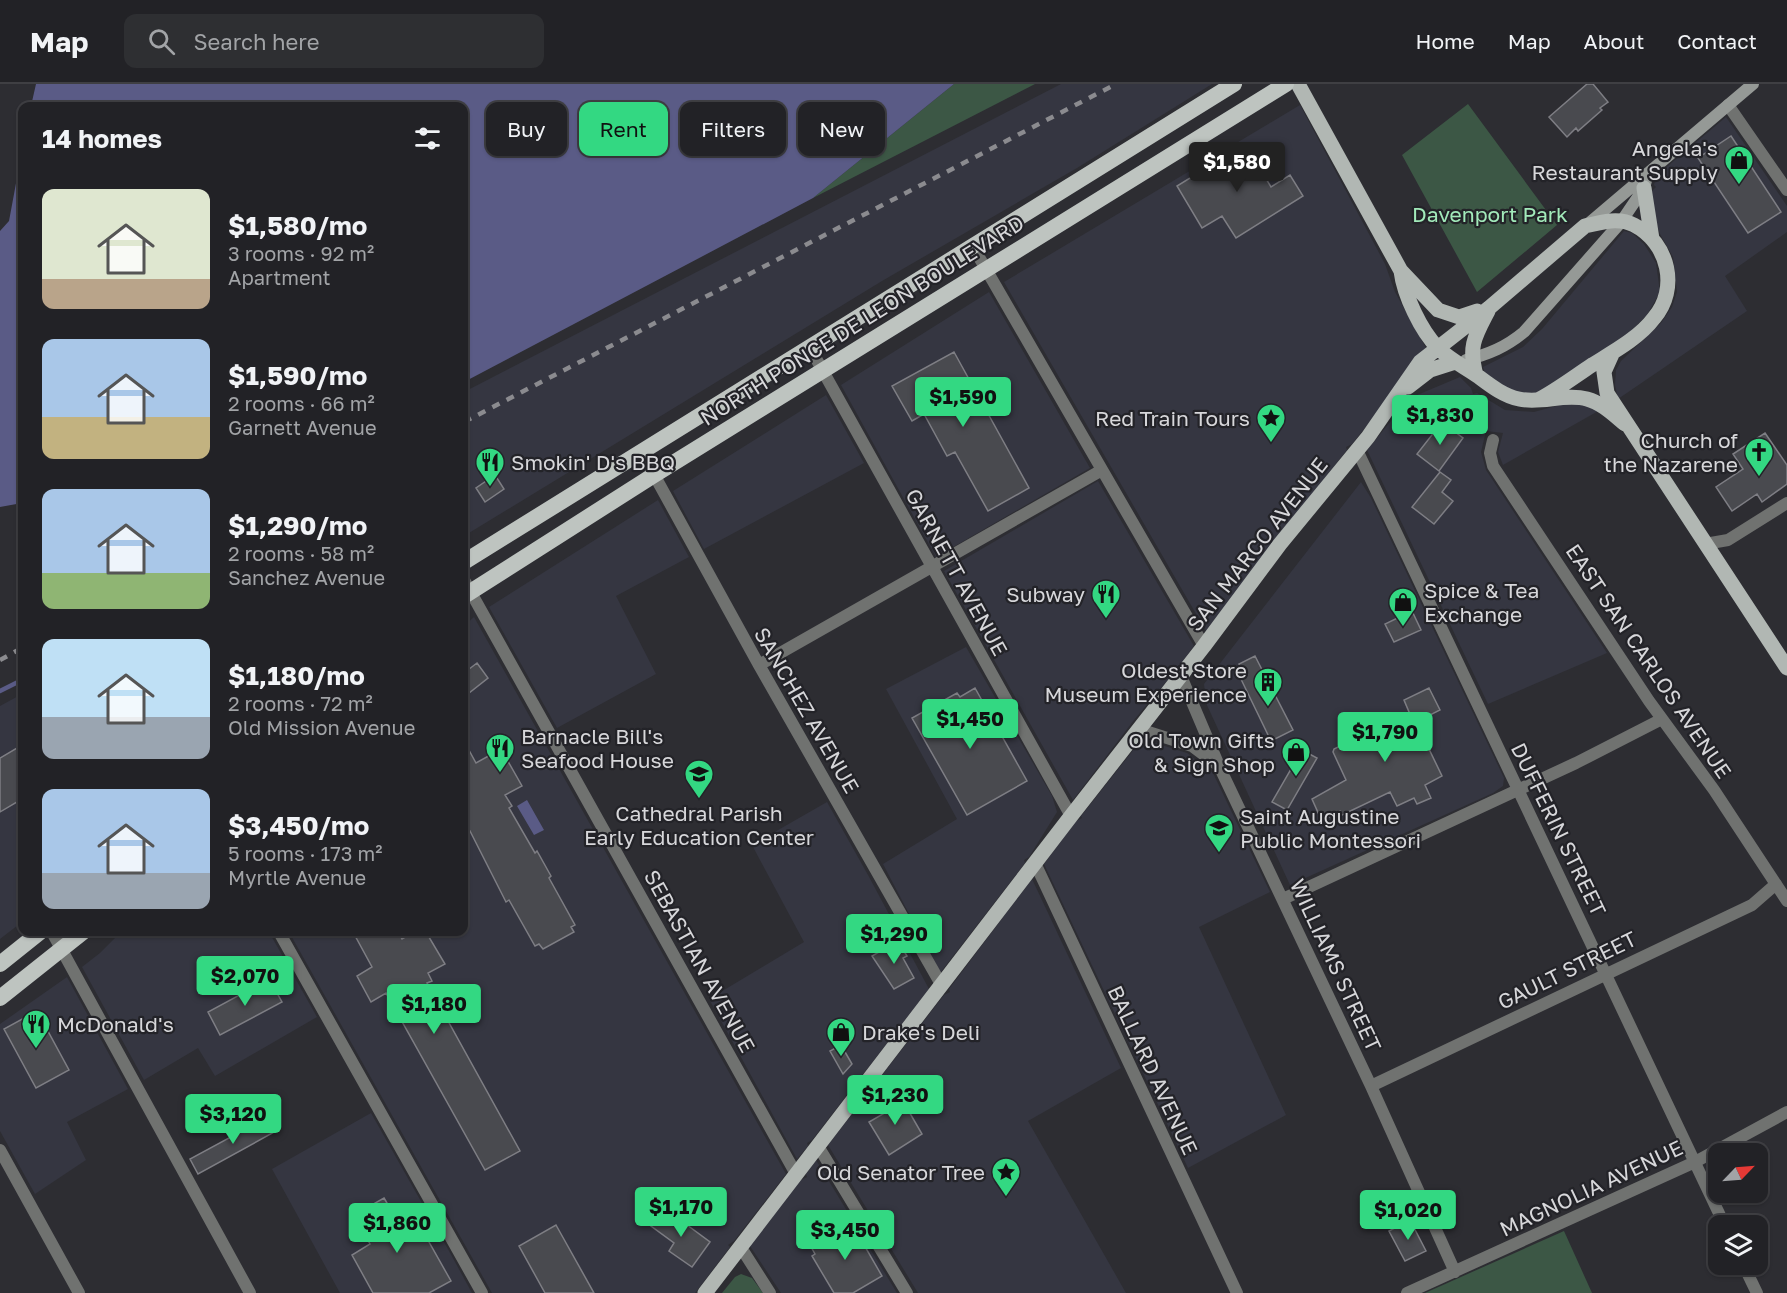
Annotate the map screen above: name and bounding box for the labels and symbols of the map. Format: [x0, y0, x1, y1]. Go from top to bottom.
place label: Angela's Restaurant Supply [1531, 135, 1718, 185]
pin: $1,580 [1188, 142, 1286, 193]
shop icon: Angela's Restaurant Supply [1723, 144, 1755, 186]
park label: Davenport Park [1412, 201, 1568, 227]
street label: NORTH PONCE DE LEON BOULEVARD [695, 209, 1029, 431]
pin: $1,590 [914, 377, 1012, 428]
pin: $1,830 [1391, 395, 1489, 446]
place icon: Red Train Tours [1255, 402, 1287, 444]
place label: Red Train Tours [1095, 405, 1250, 431]
place label: Church of the Nazarene [1604, 427, 1738, 477]
church icon: Church of the Nazarene [1743, 436, 1775, 478]
restaurant icon: Smokin' D's BBQ [474, 446, 506, 488]
place label: Smokin' D's BBQ [511, 449, 675, 475]
street label: SAN MARCO AVENUE [1181, 452, 1333, 636]
street label: GARNETT AVENUE [900, 484, 1014, 660]
street label: EAST SAN CARLOS AVENUE [1561, 539, 1737, 783]
place label: Spice & Tea Exchange [1424, 577, 1539, 627]
restaurant icon: Subway [1090, 578, 1122, 620]
place label: Subway [1006, 581, 1085, 607]
shop icon: Spice & Tea Exchange [1387, 586, 1419, 628]
street label: SANCHEZ AVENUE [749, 622, 865, 798]
place label: Oldest Store Museum Experience [1044, 657, 1247, 707]
building icon: Oldest Store Museum Experience [1252, 666, 1284, 708]
pin: $1,450 [921, 699, 1019, 750]
pin: $1,790 [1336, 712, 1434, 763]
place label: Barnacle Bill's Seafood House [521, 723, 674, 773]
place label: Old Town Gifts & Sign Shop [1128, 727, 1275, 777]
restaurant icon: Barnacle Bill's Seafood House [484, 732, 516, 774]
shop icon: Old Town Gifts & Sign Shop [1280, 736, 1312, 778]
street label: DUFFERIN STREET [1506, 738, 1612, 920]
school or university icon: Cathedral Parish Early Education Center [683, 758, 715, 800]
place label: Cathedral Parish Early Education Center [584, 800, 814, 850]
place label: Saint Augustine Public Montessori [1240, 803, 1421, 853]
school or university icon: Saint Augustine Public Montessori [1203, 812, 1235, 854]
street label: SEBASTIAN AVENUE [639, 865, 761, 1057]
street label: WILLIAMS STREET [1285, 875, 1387, 1055]
pin: $1,290 [845, 914, 943, 965]
street label: GAULT STREET [1493, 925, 1641, 1015]
pin: $2,070 [196, 956, 294, 1007]
street label: BALLARD AVENUE [1102, 981, 1204, 1159]
pin: $1,180 [385, 984, 483, 1035]
restaurant icon: McDonald's [20, 1008, 52, 1050]
place label: McDonald's [57, 1011, 174, 1037]
shop icon: Drake's Deli [825, 1016, 857, 1058]
place label: Drake's Deli [862, 1019, 980, 1045]
pin: $1,230 [846, 1075, 944, 1126]
pin: $3,120 [184, 1094, 282, 1145]
street label: MAGNOLIA AVENUE [1495, 1134, 1687, 1242]
north arrow [1708, 1143, 1768, 1203]
place icon: Old Senator Tree [990, 1156, 1022, 1198]
place label: Old Senator Tree [817, 1159, 985, 1185]
pin: $1,170 [632, 1187, 730, 1238]
pin: $1,020 [1359, 1190, 1457, 1241]
pin: $1,860 [348, 1203, 446, 1254]
pin: $3,450 [796, 1210, 894, 1261]

